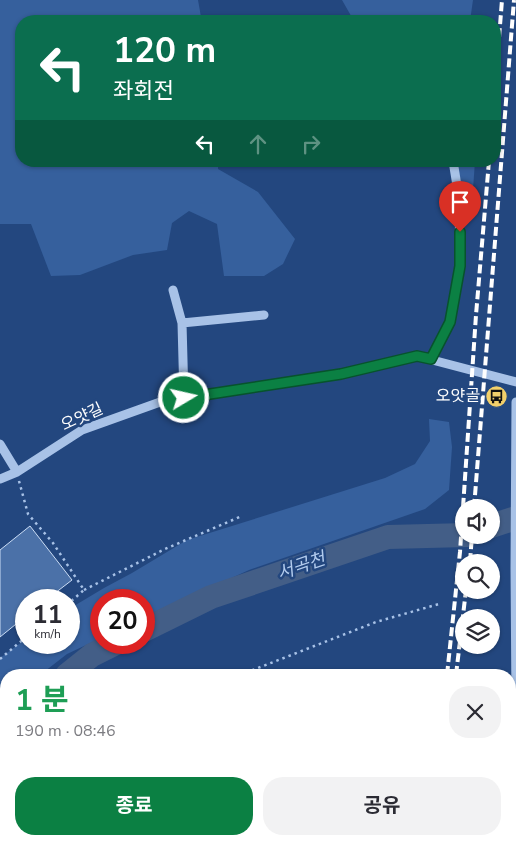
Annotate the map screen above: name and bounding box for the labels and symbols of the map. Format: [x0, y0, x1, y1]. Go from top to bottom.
pin [439, 181, 481, 232]
position arrow [157, 371, 209, 423]
bus stop icon: 오얏골 [484, 384, 508, 408]
place label: 오얏골 [436, 385, 480, 407]
street label: 오얏길 [57, 398, 107, 436]
water label: 서곡천 [274, 546, 331, 585]
speed limit sign: 20 [90, 589, 155, 654]

